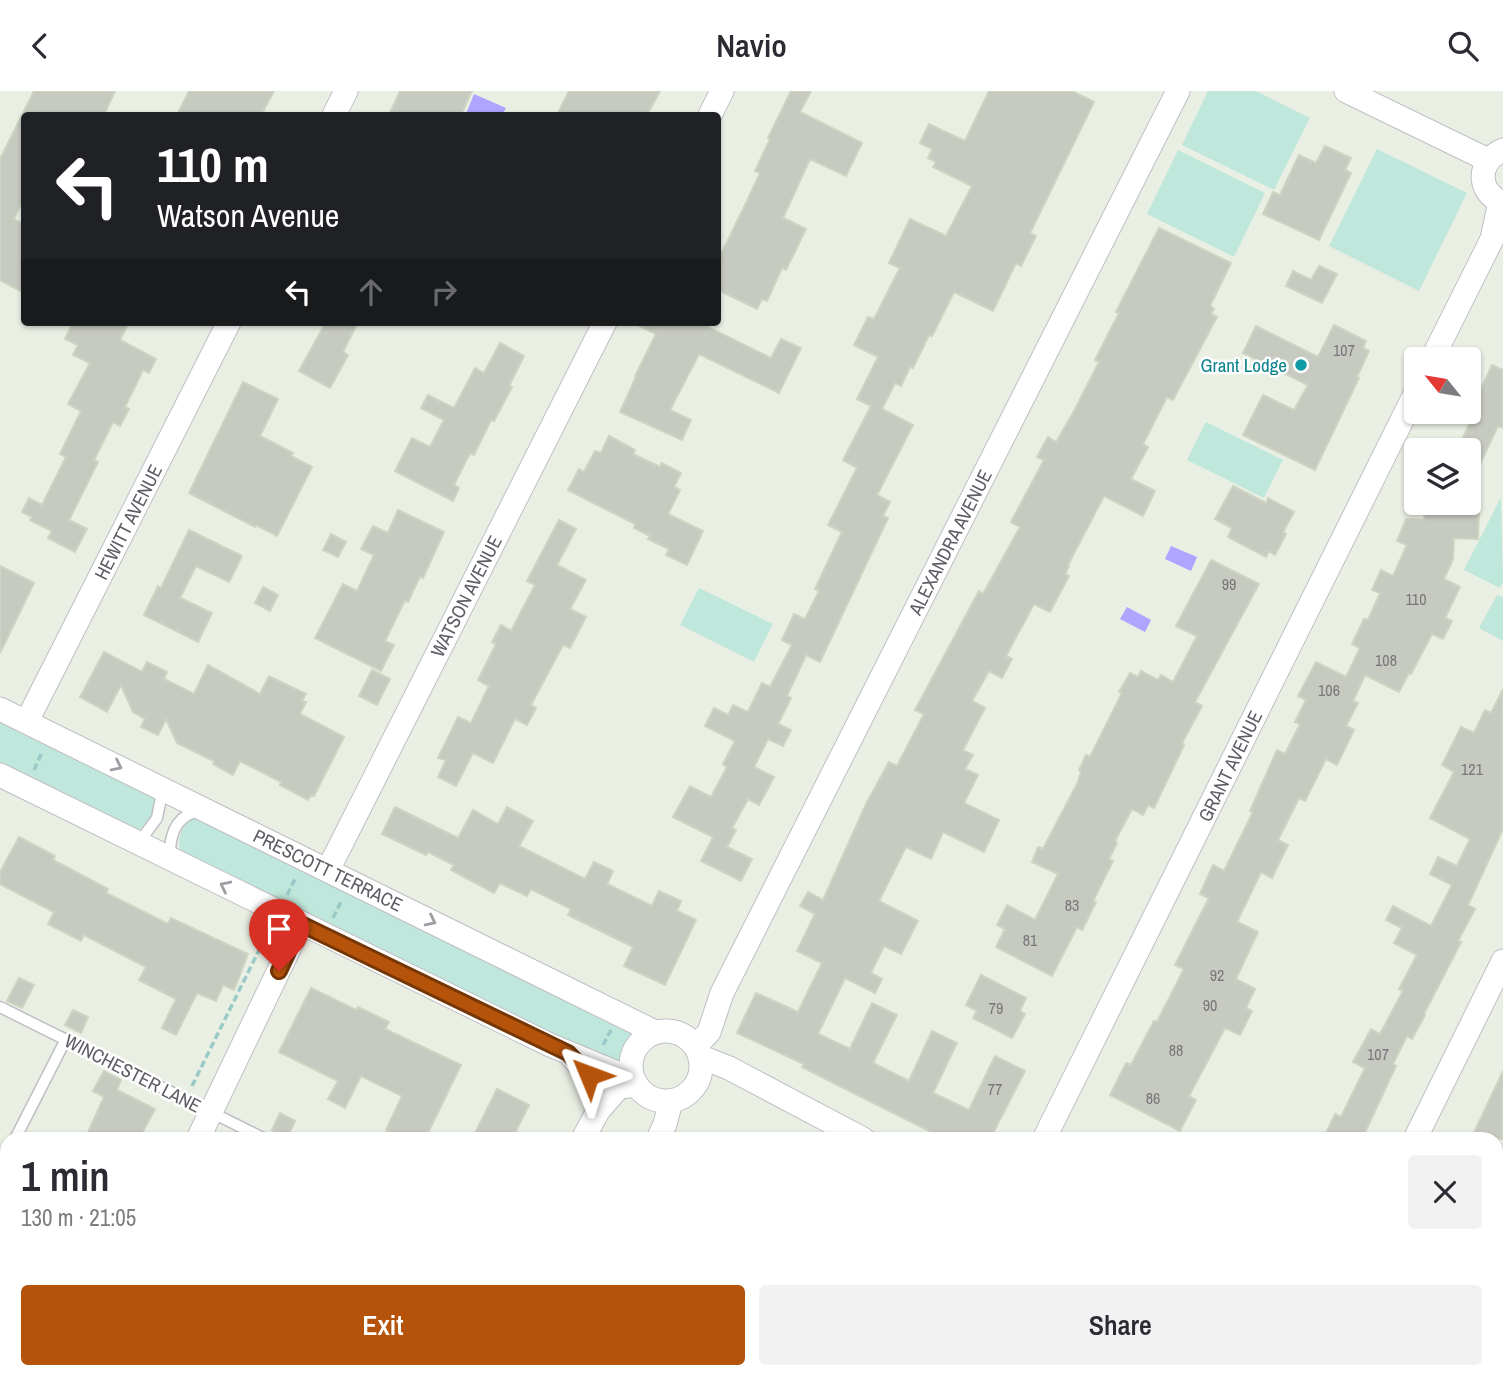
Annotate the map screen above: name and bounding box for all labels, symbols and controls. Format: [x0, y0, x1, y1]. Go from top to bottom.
text: Navio [716, 24, 787, 67]
icon: back [21, 27, 59, 65]
icon: search [1444, 27, 1482, 65]
text: 110 m [157, 131, 269, 197]
icon: left [42, 140, 133, 231]
text: Watson Avenue [157, 194, 339, 237]
icon: left [279, 273, 317, 311]
icon: ahead [352, 273, 390, 311]
icon: right [425, 273, 463, 311]
house number: 107 [1333, 339, 1355, 361]
north arrow [1404, 347, 1480, 423]
map controls [1404, 347, 1481, 515]
place label: Grant Lodge [1200, 352, 1287, 378]
marker: Grant Lodge [1293, 357, 1309, 373]
button: layers [1404, 438, 1481, 515]
street label: HEWITT AVENUE [88, 460, 168, 584]
street label: ALEXANDRA AVENUE [902, 465, 998, 620]
street label: WATSON AVENUE [424, 531, 508, 661]
house number: 99 [1222, 573, 1236, 595]
house number: 110 [1406, 588, 1426, 610]
house number: 108 [1375, 649, 1397, 671]
house number: 106 [1318, 679, 1340, 701]
street label: GRANT AVENUE [1192, 706, 1268, 826]
one-way arrow [110, 757, 122, 771]
house number: 121 [1461, 758, 1484, 780]
street label: PRESCOTT TERRACE [249, 823, 407, 917]
one-way arrow [220, 881, 232, 895]
house number: 83 [1065, 894, 1079, 916]
pin [249, 899, 309, 971]
icon: arrive [260, 910, 298, 948]
one-way arrow [424, 913, 436, 927]
house number: 81 [1023, 929, 1038, 951]
house number: 92 [1210, 964, 1224, 986]
house number: 90 [1203, 994, 1217, 1016]
house number: 79 [989, 997, 1003, 1019]
street label: WINCHESTER LANE [60, 1027, 206, 1119]
position arrow [552, 1038, 626, 1112]
house number: 88 [1169, 1039, 1183, 1061]
house number: 107 [1367, 1043, 1389, 1065]
house number: 77 [988, 1078, 1002, 1100]
house number: 86 [1146, 1087, 1160, 1109]
text: 1 min [21, 1148, 110, 1204]
button: close [1408, 1155, 1482, 1229]
text: 130 m · 21:05 [21, 1202, 136, 1233]
button: Exit [21, 1285, 745, 1365]
button: Share [759, 1285, 1482, 1365]

